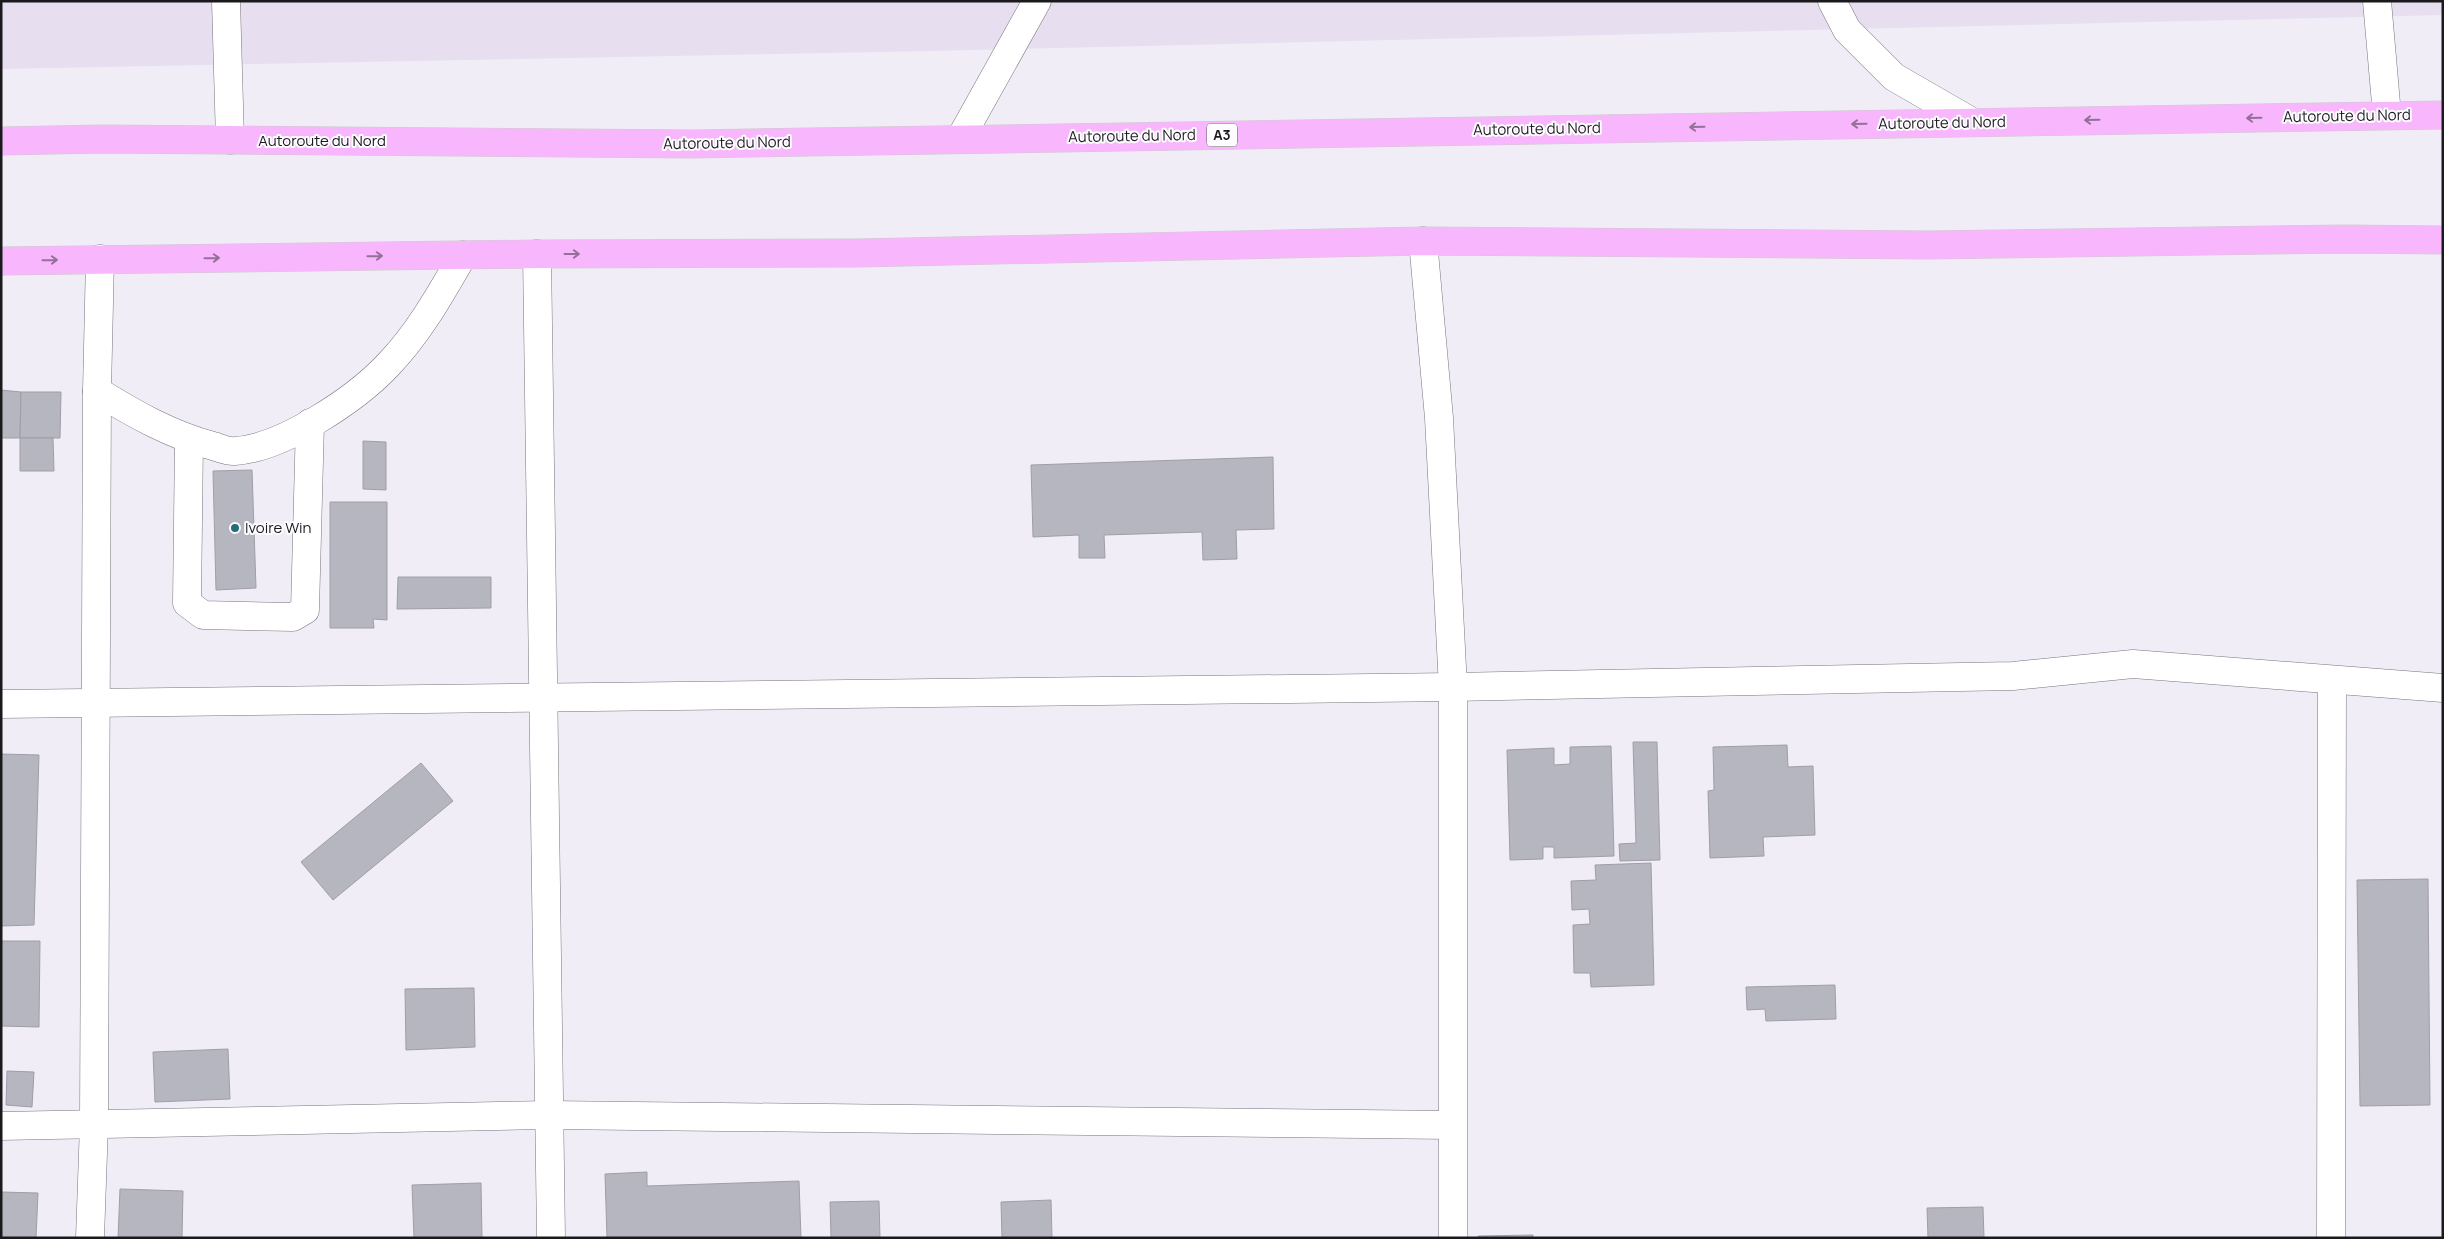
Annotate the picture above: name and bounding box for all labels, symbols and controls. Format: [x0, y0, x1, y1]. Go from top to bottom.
street label: Autoroute du Nord [2283, 104, 2411, 127]
street label: Autoroute du Nord [1878, 111, 2006, 134]
one-way arrow [2246, 113, 2262, 122]
one-way arrow [2084, 115, 2100, 125]
street label: Autoroute du Nord [1473, 117, 1601, 140]
one-way arrow [1851, 119, 1868, 129]
one-way arrow [1689, 122, 1705, 132]
street label: Autoroute du Nord [1068, 124, 1196, 147]
road number: A3 [1207, 124, 1237, 146]
street label: Autoroute du Nord [258, 130, 386, 151]
street label: Autoroute du Nord [663, 131, 791, 154]
one-way arrow [564, 249, 580, 259]
one-way arrow [366, 251, 383, 261]
one-way arrow [204, 253, 220, 263]
one-way arrow [42, 255, 58, 265]
place label: Ivoire Win [245, 517, 311, 538]
marker: Ivoire Win [229, 522, 241, 534]

